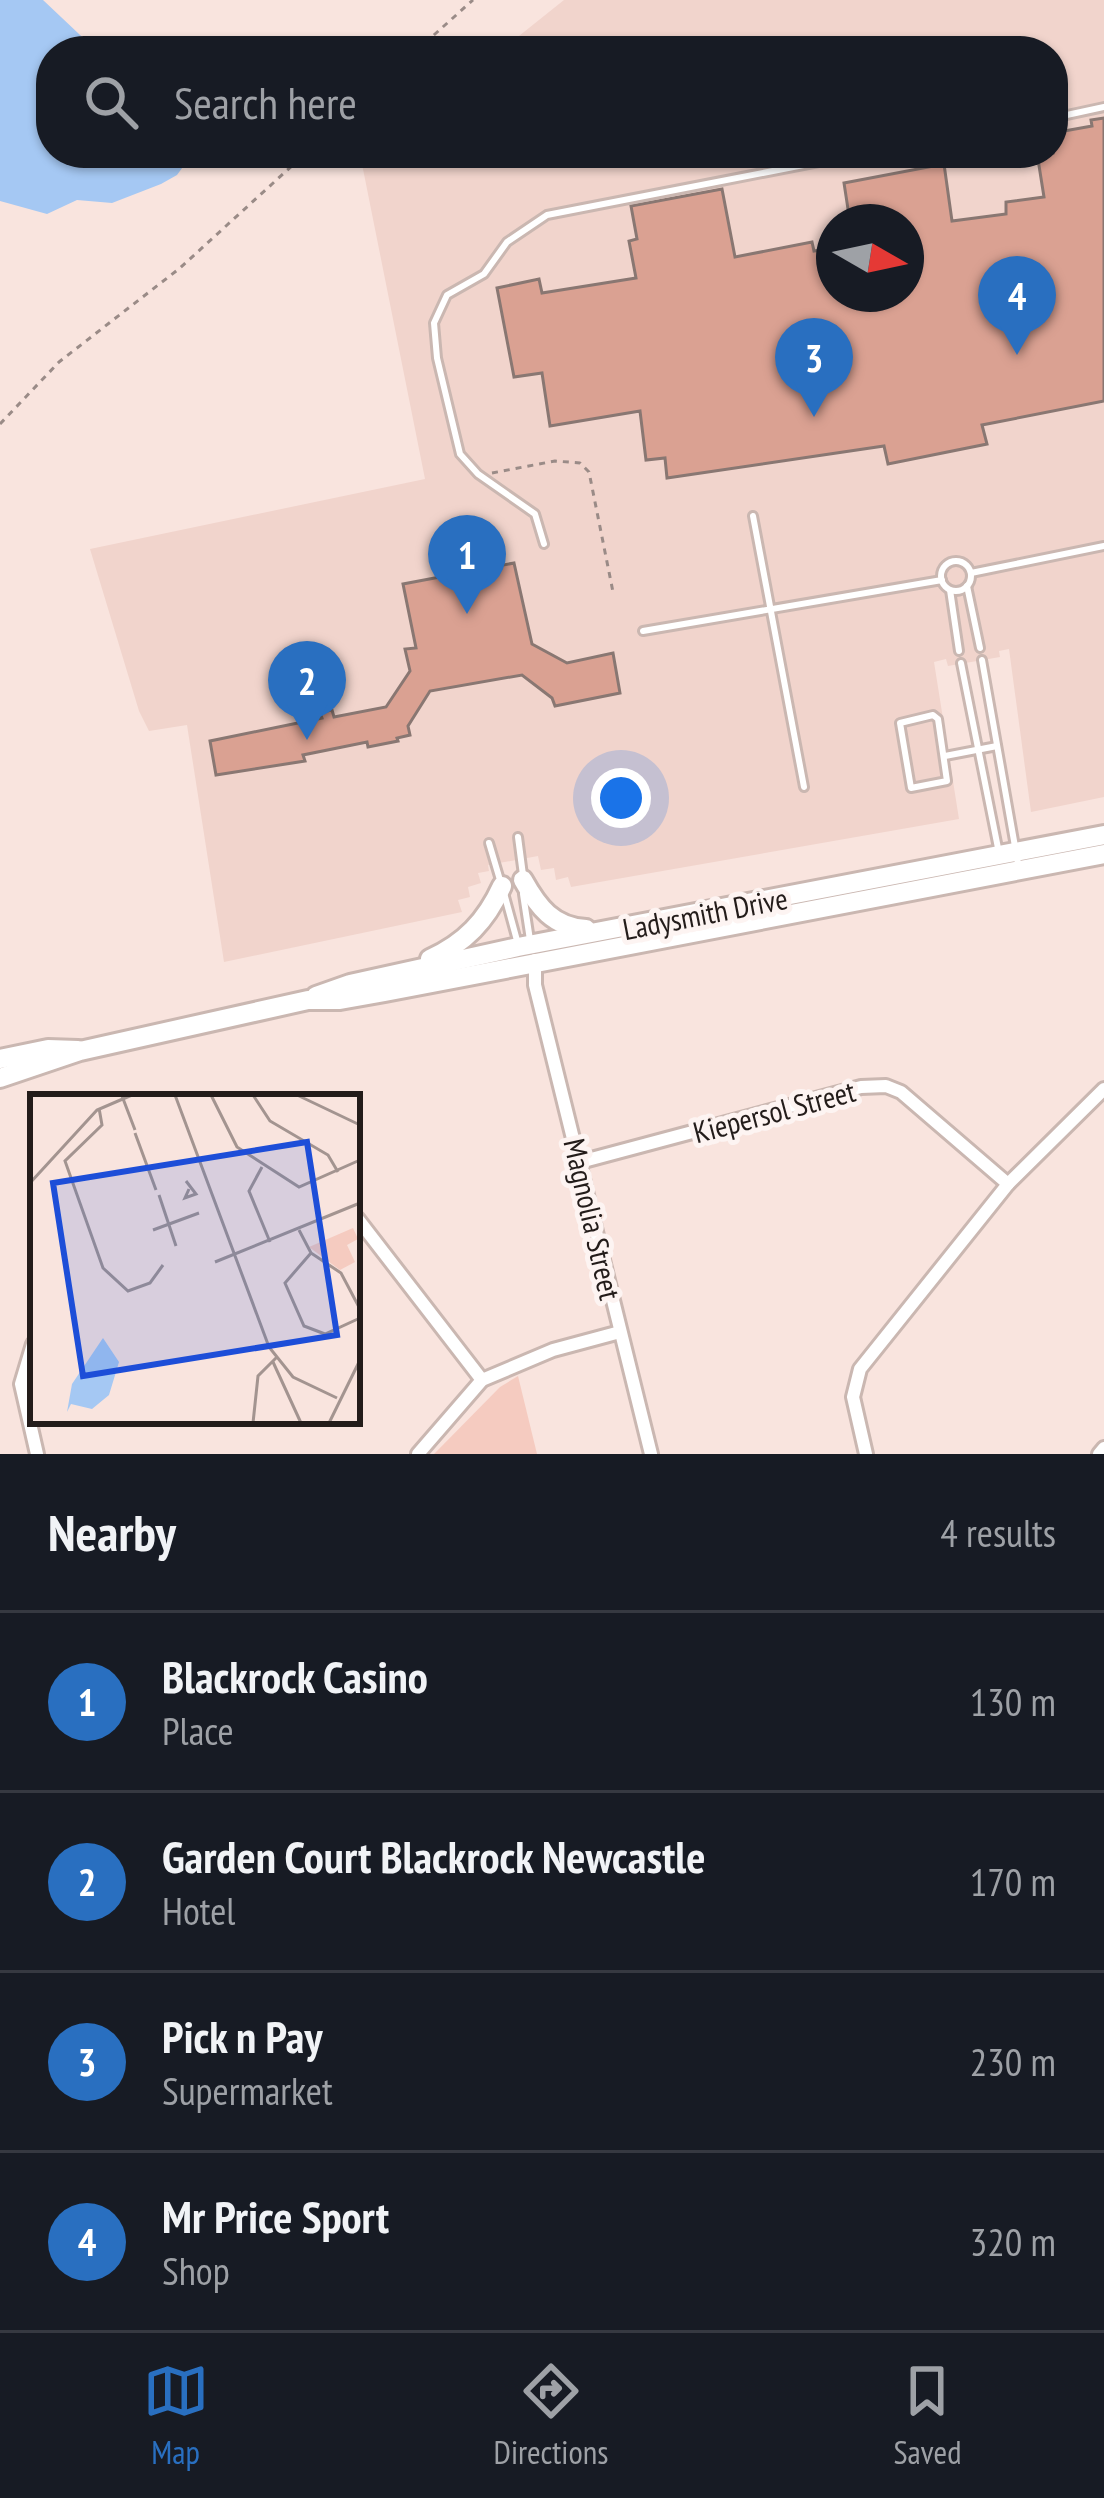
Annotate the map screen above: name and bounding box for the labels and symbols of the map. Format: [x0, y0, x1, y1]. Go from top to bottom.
north arrow [816, 204, 924, 312]
pin: 4 [978, 256, 1056, 355]
pin: 3 [775, 318, 853, 417]
pin: 1 [428, 515, 506, 614]
pin: 2 [268, 641, 346, 740]
your location [591, 768, 651, 828]
street label: Ladysmith Drive [619, 878, 791, 948]
street label: Kiepersol Street [689, 1071, 860, 1151]
inset map [30, 1094, 360, 1424]
street label: Magnolia Street [556, 1135, 631, 1304]

